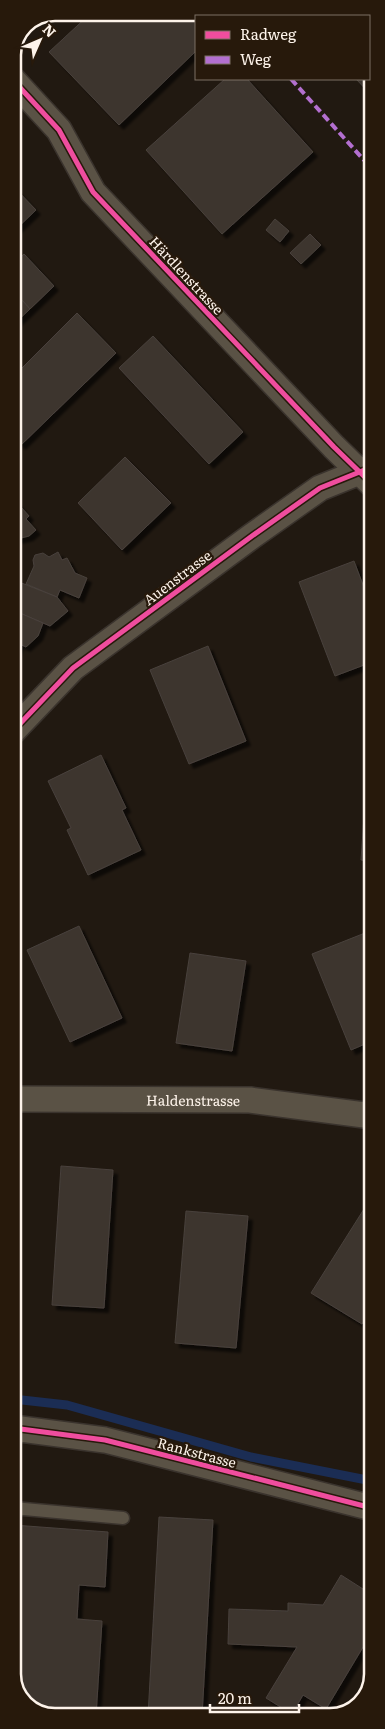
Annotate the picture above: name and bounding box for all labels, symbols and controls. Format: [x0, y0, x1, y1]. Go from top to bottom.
north arrow [15, 15, 65, 65]
legend [195, 15, 370, 80]
text: N [39, 19, 61, 42]
text: Radweg [240, 22, 297, 45]
text: Weg [240, 47, 272, 70]
street label: Härdlenstrasse [145, 231, 229, 319]
street label: Auenstrasse [139, 545, 215, 609]
street label: Haldenstrasse [146, 1090, 240, 1110]
street label: Rankstrasse [155, 1432, 239, 1472]
scale bar [210, 1682, 299, 1714]
text: 20 m [218, 1686, 252, 1709]

